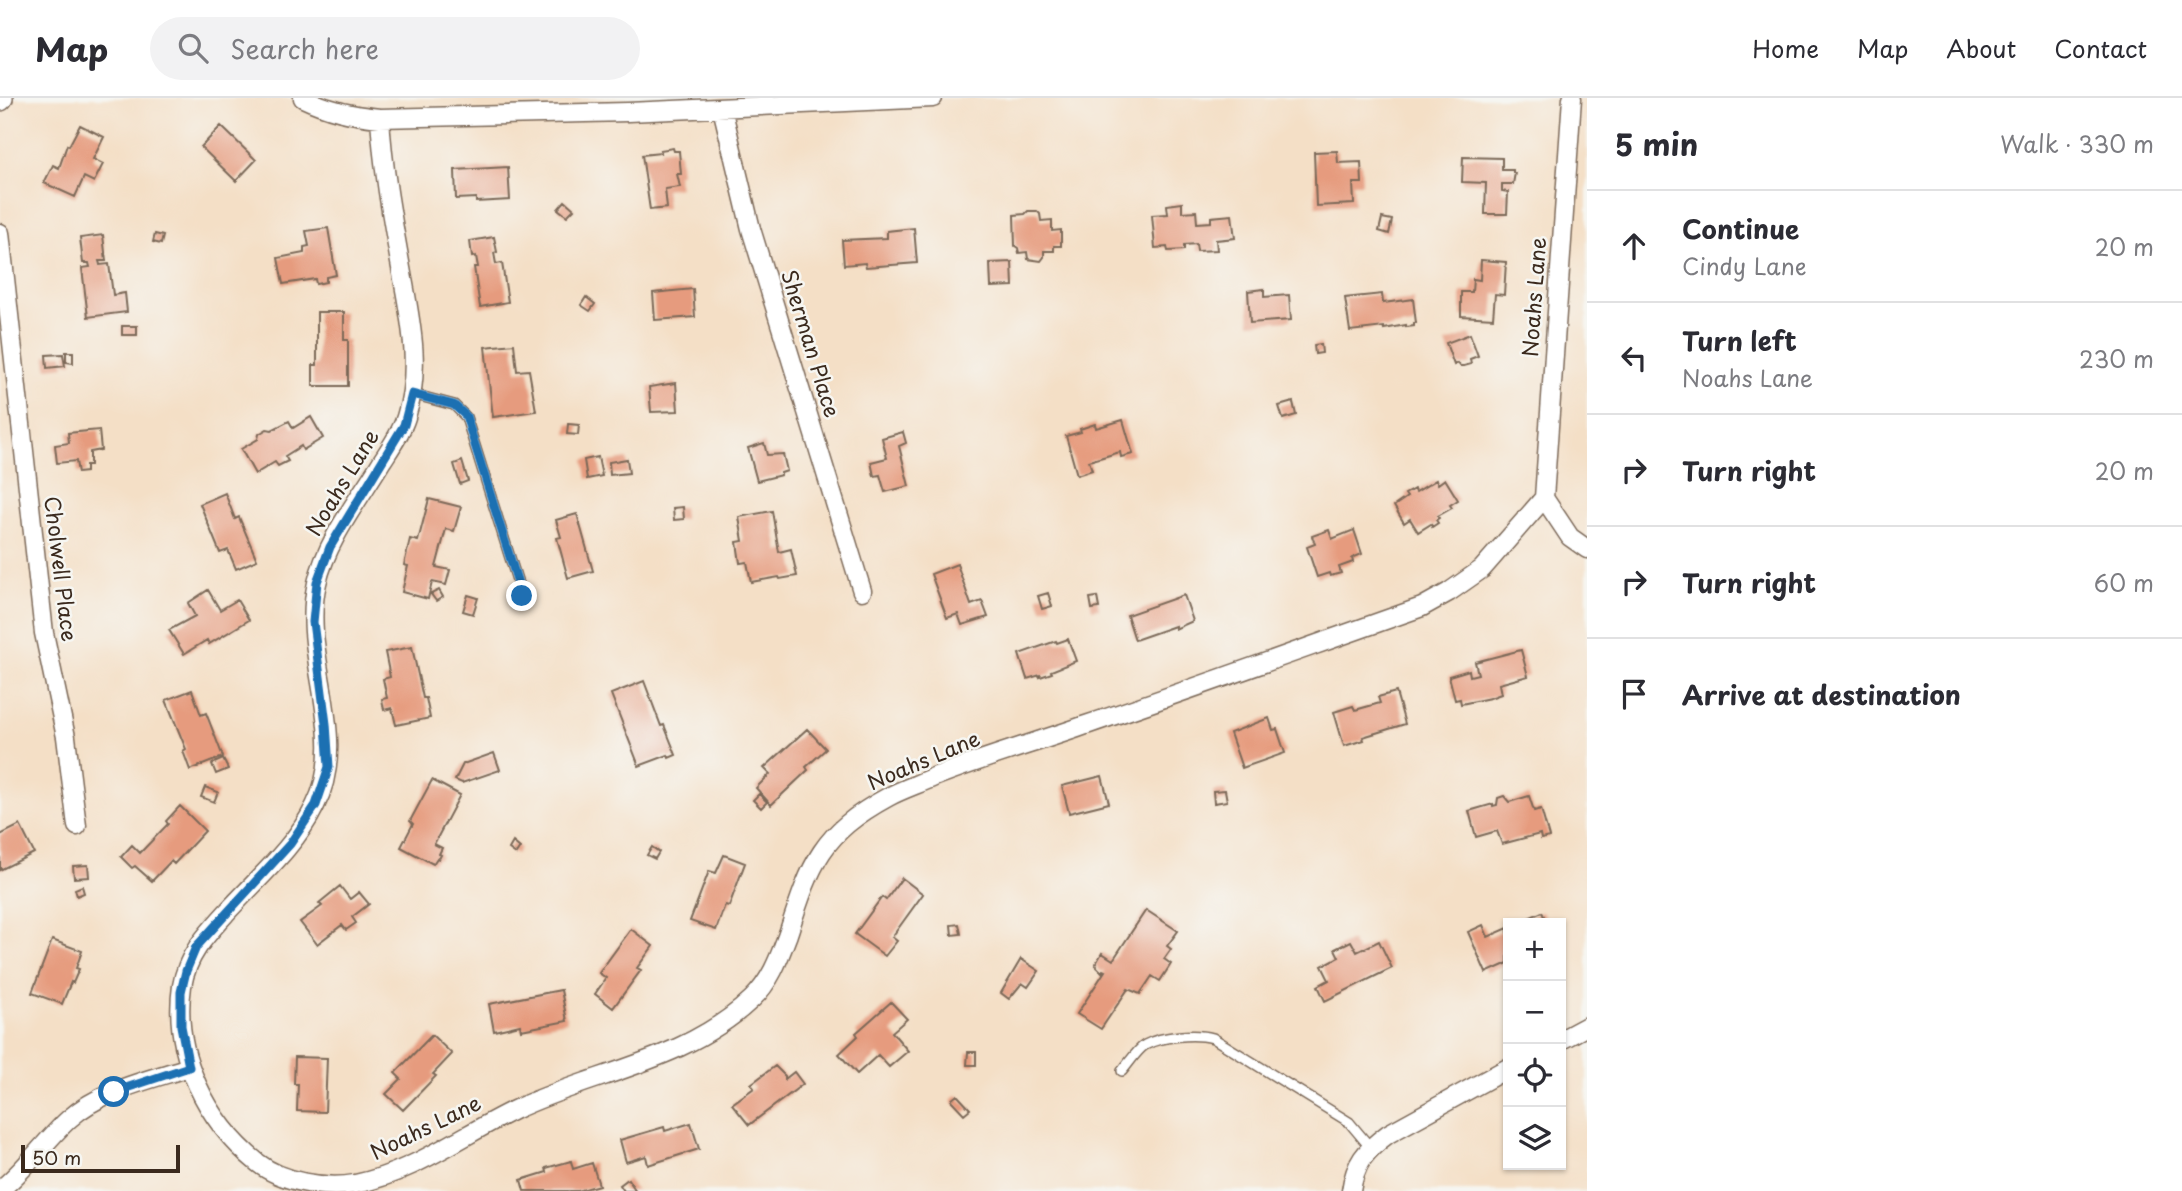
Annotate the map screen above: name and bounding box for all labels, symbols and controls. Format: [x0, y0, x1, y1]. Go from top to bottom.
search box [150, 17, 640, 80]
text: Map [35, 23, 108, 73]
icon: search [174, 29, 212, 67]
text: Search here [230, 29, 379, 68]
text: Home [1752, 30, 1819, 66]
text: Map [1857, 30, 1908, 66]
text: About [1946, 30, 2016, 66]
text: Contact [2054, 30, 2147, 66]
text: 5 min [1615, 121, 1698, 166]
text: Walk · 330 m [2000, 126, 2154, 161]
text: Continue [1682, 209, 1799, 248]
icon: ahead [1615, 227, 1653, 265]
text: 20 m [2095, 229, 2154, 264]
street label: Noahs Lane [1513, 236, 1553, 358]
text: Cindy Lane [1682, 248, 1807, 283]
street label: Sherman Place [774, 266, 850, 421]
text: Turn left [1682, 321, 1797, 360]
icon: left [1615, 339, 1653, 377]
text: 230 m [2079, 341, 2154, 376]
text: Noahs Lane [1682, 360, 1813, 395]
street label: Noahs Lane [297, 422, 386, 541]
icon: right [1615, 451, 1653, 489]
text: Turn right [1682, 451, 1816, 490]
text: 20 m [2095, 453, 2154, 488]
street label: Cholwell Place [37, 494, 87, 643]
icon: right [1615, 563, 1653, 601]
text: Turn right [1682, 563, 1816, 602]
text: 60 m [2094, 565, 2154, 600]
route end [506, 580, 537, 611]
icon: arrive [1615, 675, 1653, 713]
text: Arrive at destination [1682, 675, 1961, 714]
street label: Noahs Lane [862, 721, 985, 797]
map controls [1503, 918, 1566, 1170]
button: + [1503, 918, 1566, 981]
button: − [1503, 981, 1566, 1044]
button: locate [1503, 1044, 1566, 1107]
route start [98, 1076, 129, 1107]
street label: Noahs Lane [364, 1086, 486, 1167]
button: layers [1503, 1107, 1566, 1170]
scale bar [21, 1142, 180, 1174]
text: 50 m [32, 1143, 81, 1171]

